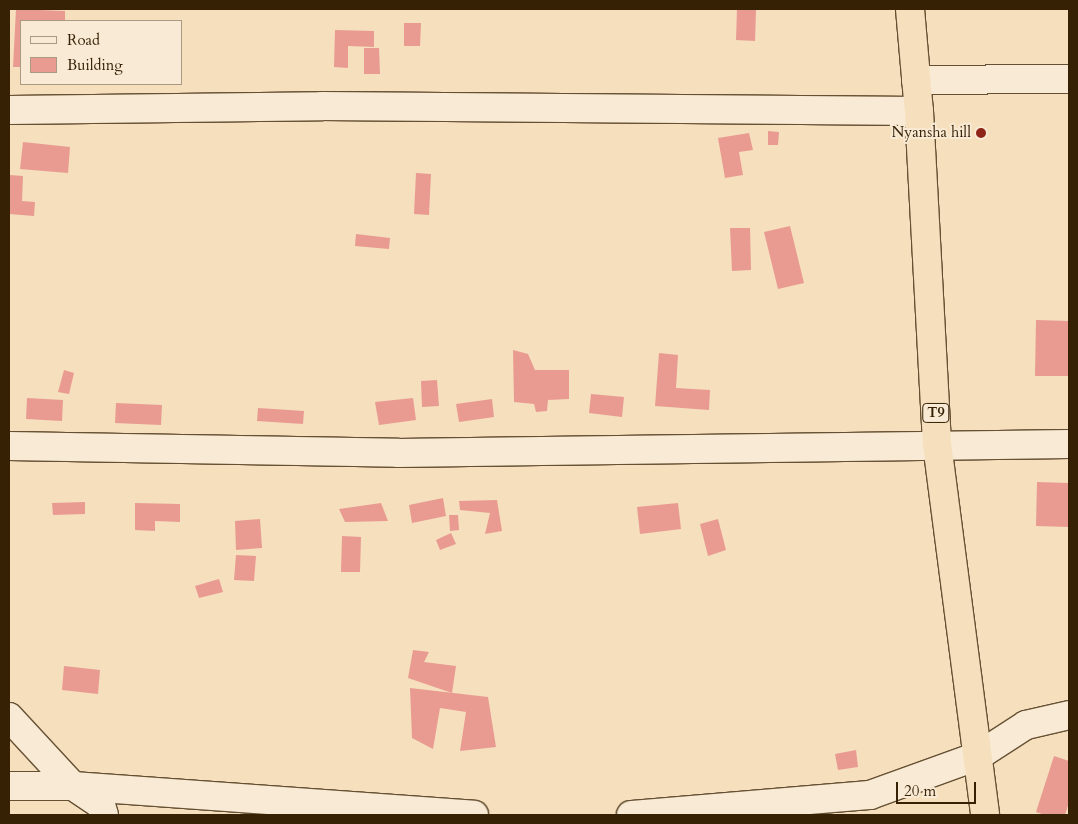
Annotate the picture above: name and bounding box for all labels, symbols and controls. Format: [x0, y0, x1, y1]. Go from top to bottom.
legend [20, 20, 182, 85]
text: Road [67, 30, 100, 50]
text: Building [67, 55, 123, 75]
place label: Nyansha hill [891, 124, 971, 142]
marker: Nyansha hill [975, 127, 987, 139]
road number: T9 [922, 402, 950, 424]
scale bar [898, 772, 978, 804]
text: 20 m [904, 781, 936, 801]

